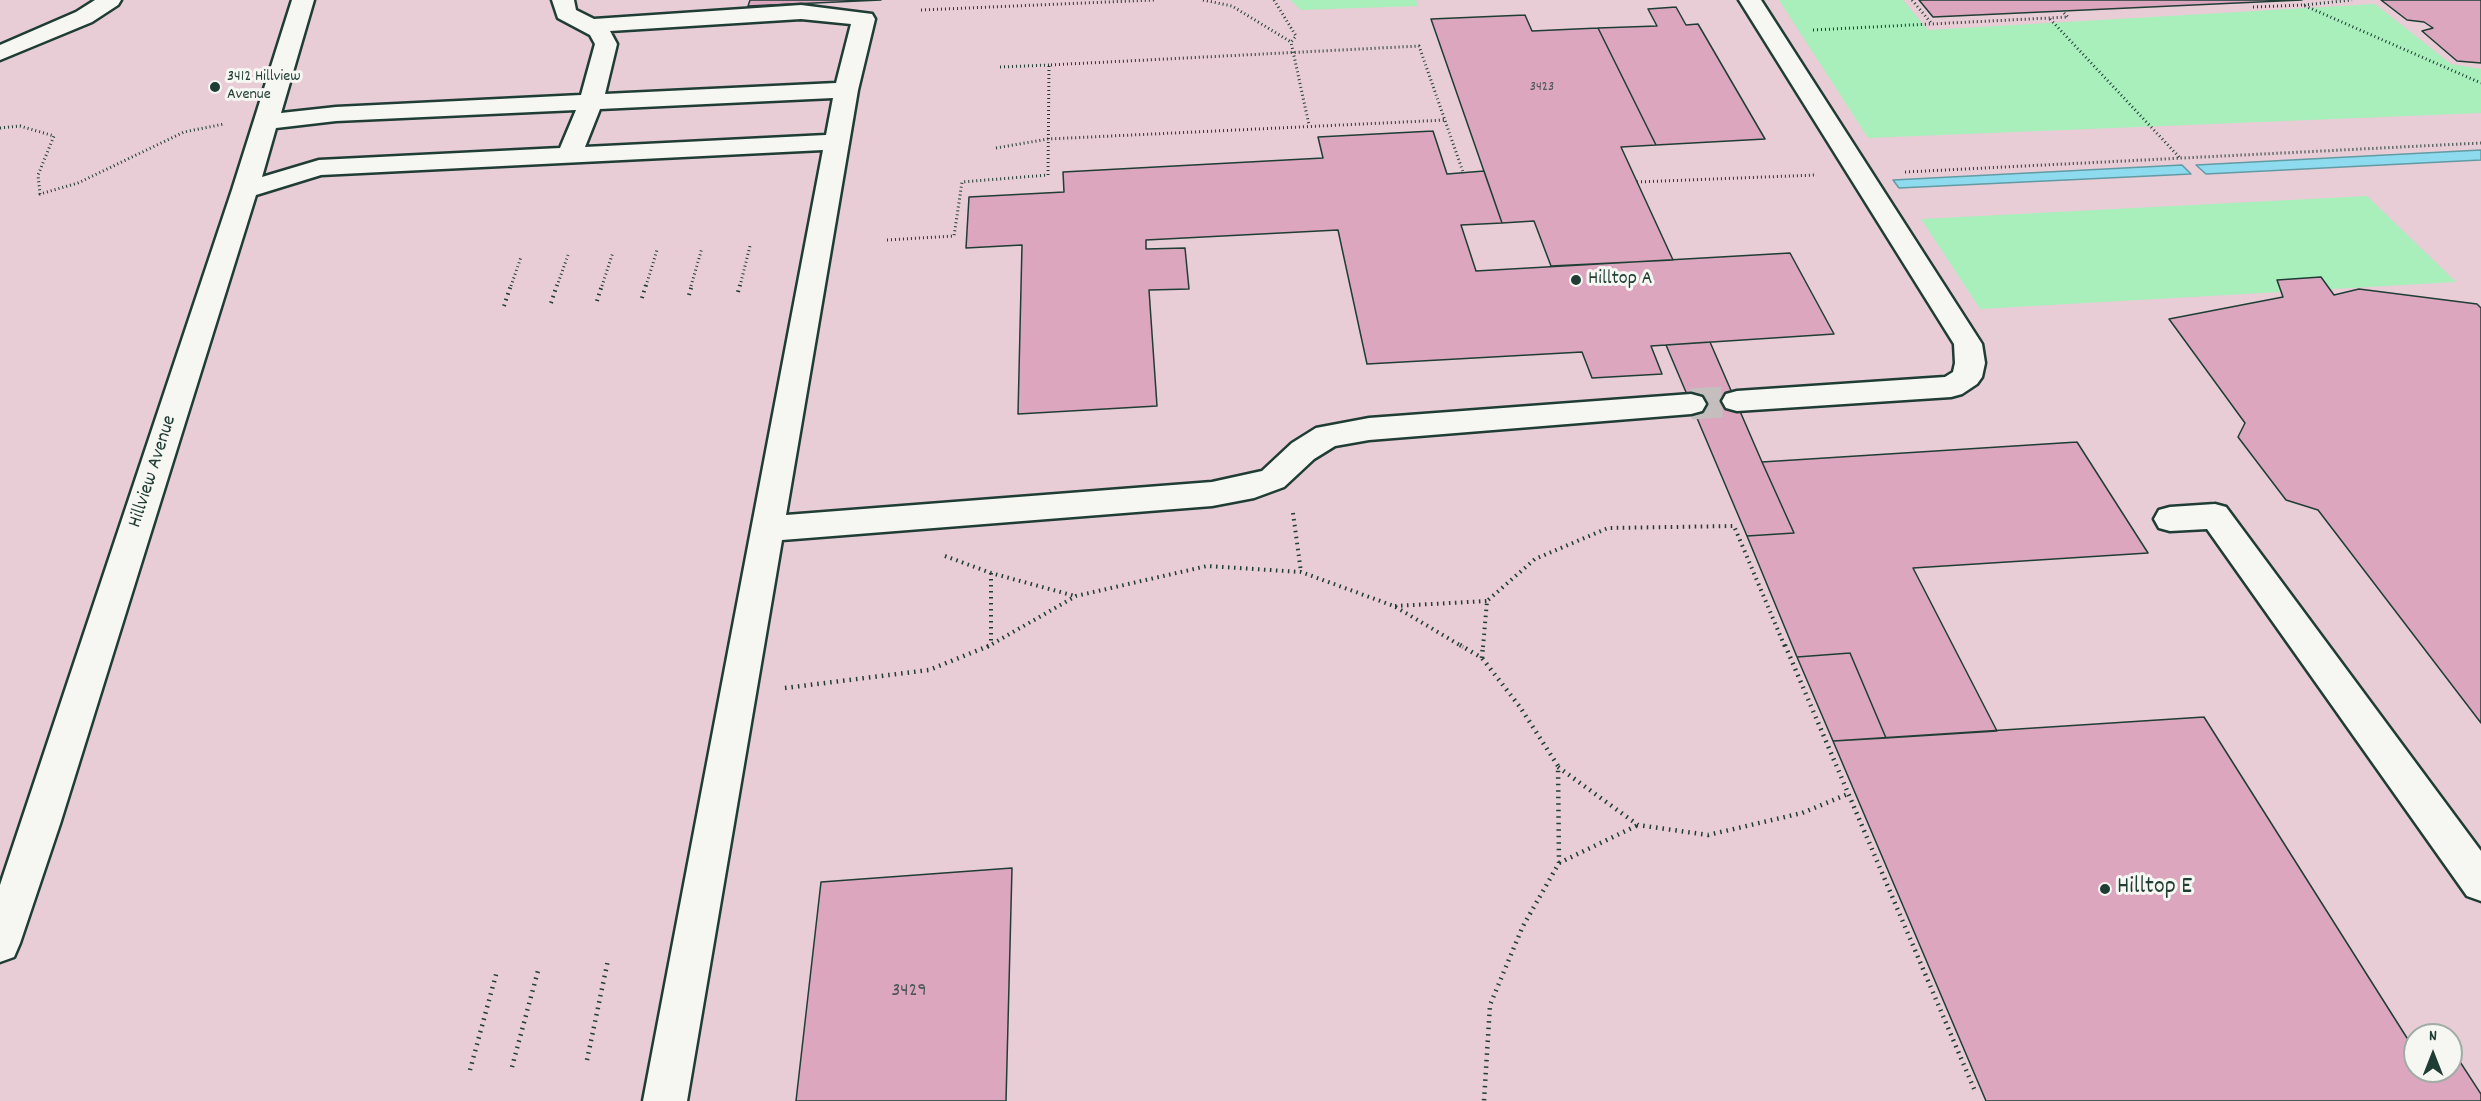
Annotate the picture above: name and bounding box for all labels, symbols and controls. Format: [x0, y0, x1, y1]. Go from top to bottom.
place label: 3412 Hillview Avenue [227, 68, 301, 106]
marker: 3412 Hillview Avenue [208, 80, 222, 94]
house number: 3423 [1530, 80, 1554, 96]
place label: Hilltop A [1588, 268, 1652, 292]
marker: Hilltop A [1569, 273, 1583, 287]
street label: Hillview Avenue [125, 413, 183, 531]
place label: Hilltop E [2117, 875, 2192, 903]
marker: Hilltop E [2098, 882, 2112, 896]
house number: 3429 [891, 980, 927, 1004]
north arrow [2403, 1023, 2463, 1083]
text: N [2429, 1025, 2437, 1048]

